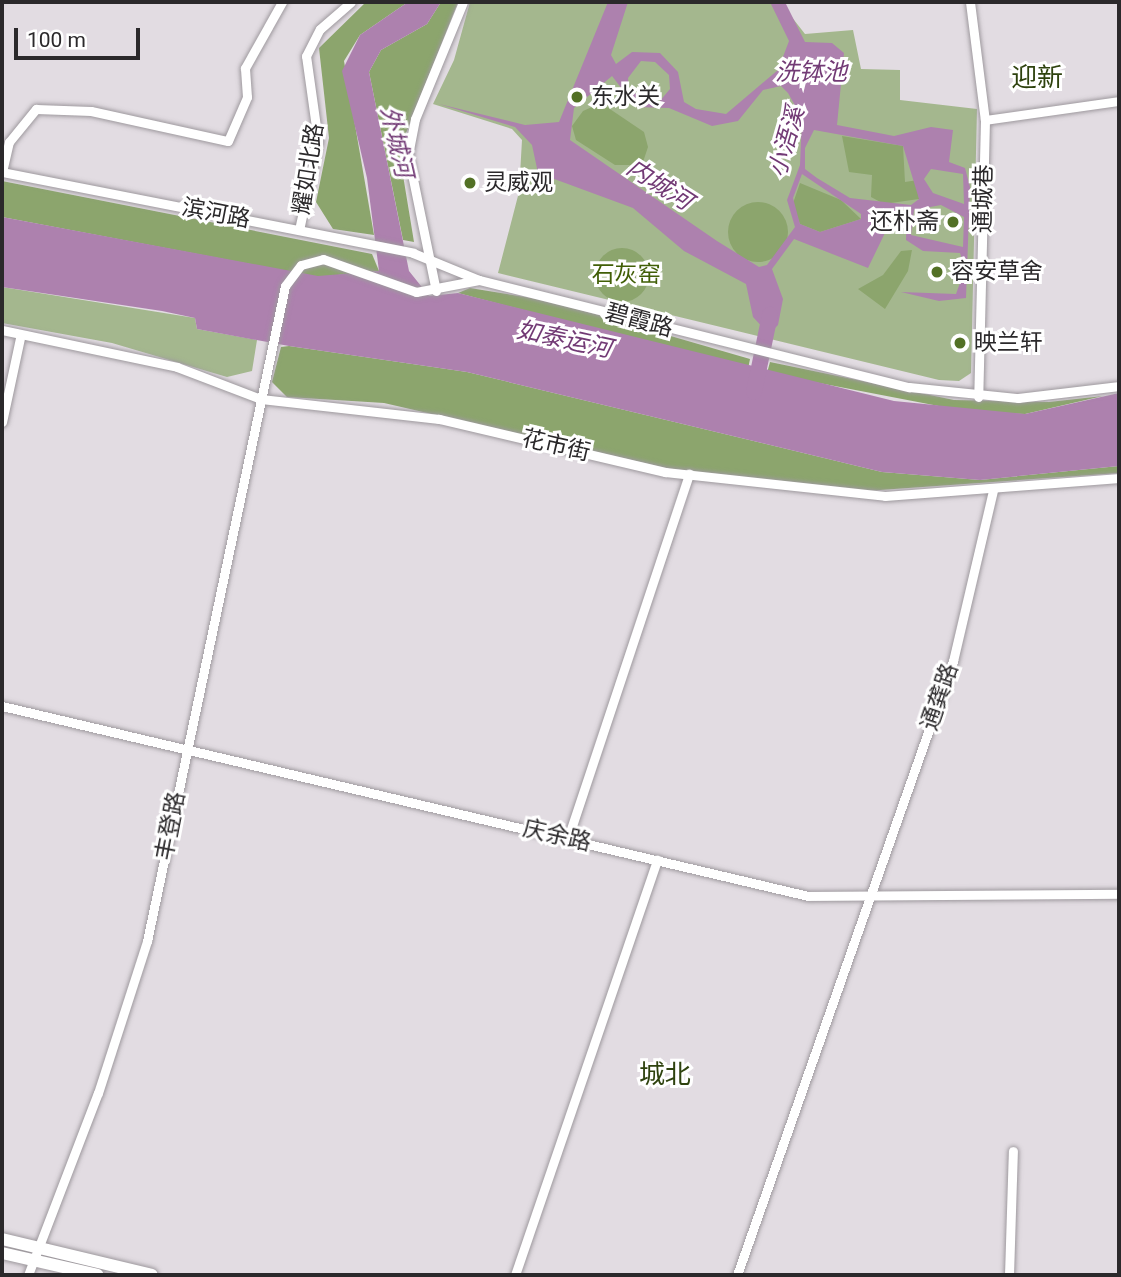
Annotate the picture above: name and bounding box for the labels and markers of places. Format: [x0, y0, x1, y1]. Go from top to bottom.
place label: 东水关 [591, 83, 660, 111]
marker: 东水关 [569, 89, 585, 105]
place label: 灵威观 [484, 169, 553, 197]
marker: 灵威观 [462, 175, 478, 191]
place label: 还朴斋 [870, 208, 939, 236]
marker: 还朴斋 [945, 214, 961, 230]
place label: 容安草舍 [951, 258, 1043, 286]
marker: 容安草舍 [929, 264, 945, 280]
place label: 映兰轩 [974, 329, 1043, 357]
marker: 映兰轩 [952, 335, 968, 351]

